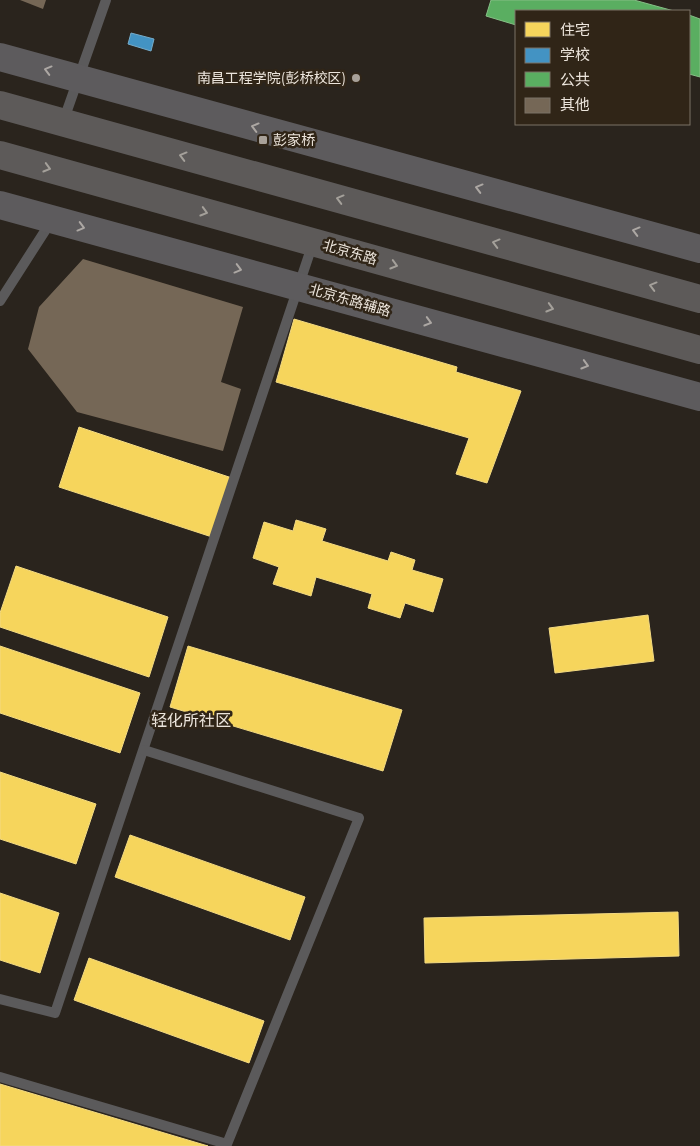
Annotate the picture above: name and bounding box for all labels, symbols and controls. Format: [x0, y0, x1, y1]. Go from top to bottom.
legend [515, 10, 690, 125]
text: 住宅 [560, 20, 590, 39]
text: 学校 [560, 45, 590, 64]
one-way arrow [43, 65, 52, 76]
place label: 南昌工程学院(彭桥校区) [197, 69, 346, 87]
text: 公共 [560, 70, 590, 89]
marker: 南昌工程学院(彭桥校区) [350, 72, 362, 84]
text: 其他 [560, 95, 590, 114]
one-way arrow [251, 122, 260, 133]
place label: 彭家桥 [273, 131, 315, 149]
marker: 彭家桥 [257, 134, 269, 146]
one-way arrow [179, 151, 188, 162]
one-way arrow [43, 162, 51, 173]
one-way arrow [476, 184, 484, 194]
one-way arrow [336, 195, 344, 205]
one-way arrow [199, 206, 207, 216]
one-way arrow [76, 221, 84, 231]
one-way arrow [633, 227, 641, 237]
street label: 北京东路 [321, 236, 379, 268]
one-way arrow [493, 238, 501, 248]
one-way arrow [389, 259, 397, 269]
one-way arrow [233, 263, 242, 274]
street label: 北京东路辅路 [307, 280, 393, 320]
one-way arrow [649, 281, 657, 292]
one-way arrow [546, 303, 554, 313]
one-way arrow [424, 316, 432, 326]
one-way arrow [580, 359, 589, 370]
district label: 轻化所社区 [151, 711, 231, 730]

